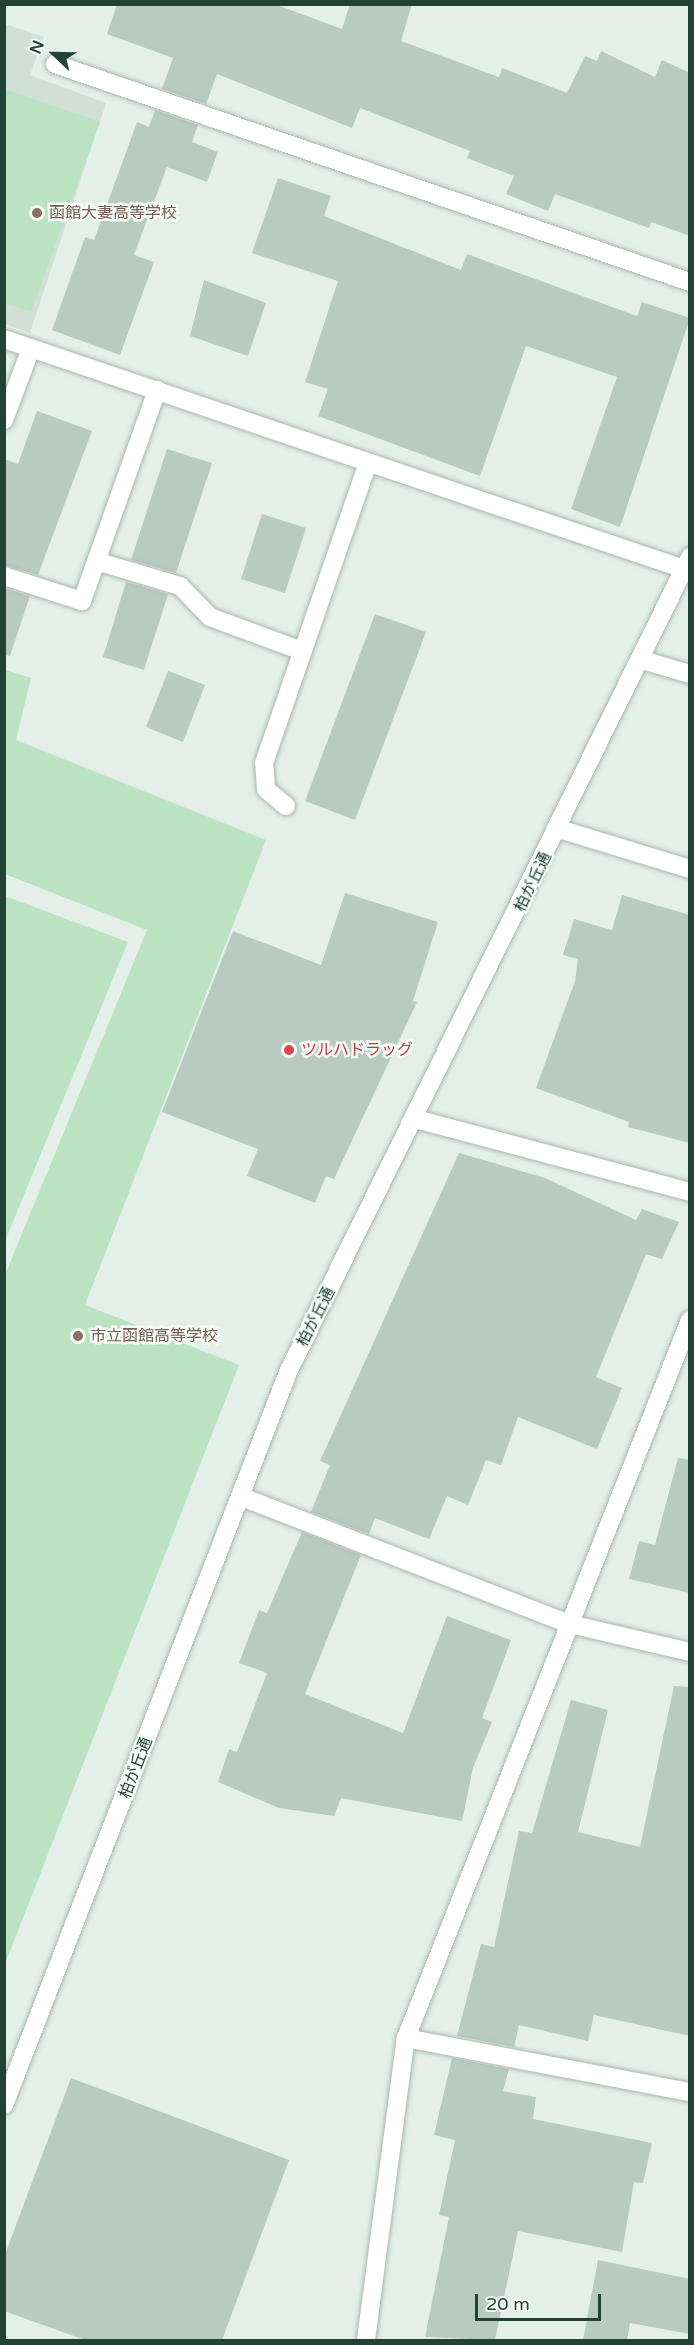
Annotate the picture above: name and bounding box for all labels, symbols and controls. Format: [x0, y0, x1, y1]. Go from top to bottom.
north arrow [24, 24, 84, 84]
text: N [26, 38, 49, 57]
place label: 函館大妻高等学校 [49, 203, 177, 223]
marker: 函館大妻高等学校 [30, 206, 44, 220]
street label: 柏が丘通 [510, 849, 556, 915]
place label: ツルハドラッグ [301, 1040, 413, 1060]
marker: ツルハドラッグ [282, 1043, 296, 1057]
street label: 柏が丘通 [293, 1284, 339, 1350]
place label: 市立函館高等学校 [90, 1326, 218, 1346]
marker: 市立函館高等学校 [71, 1329, 85, 1343]
street label: 柏が丘通 [116, 1735, 156, 1801]
scale bar [478, 2282, 604, 2320]
text: 20 m [486, 2293, 530, 2315]

